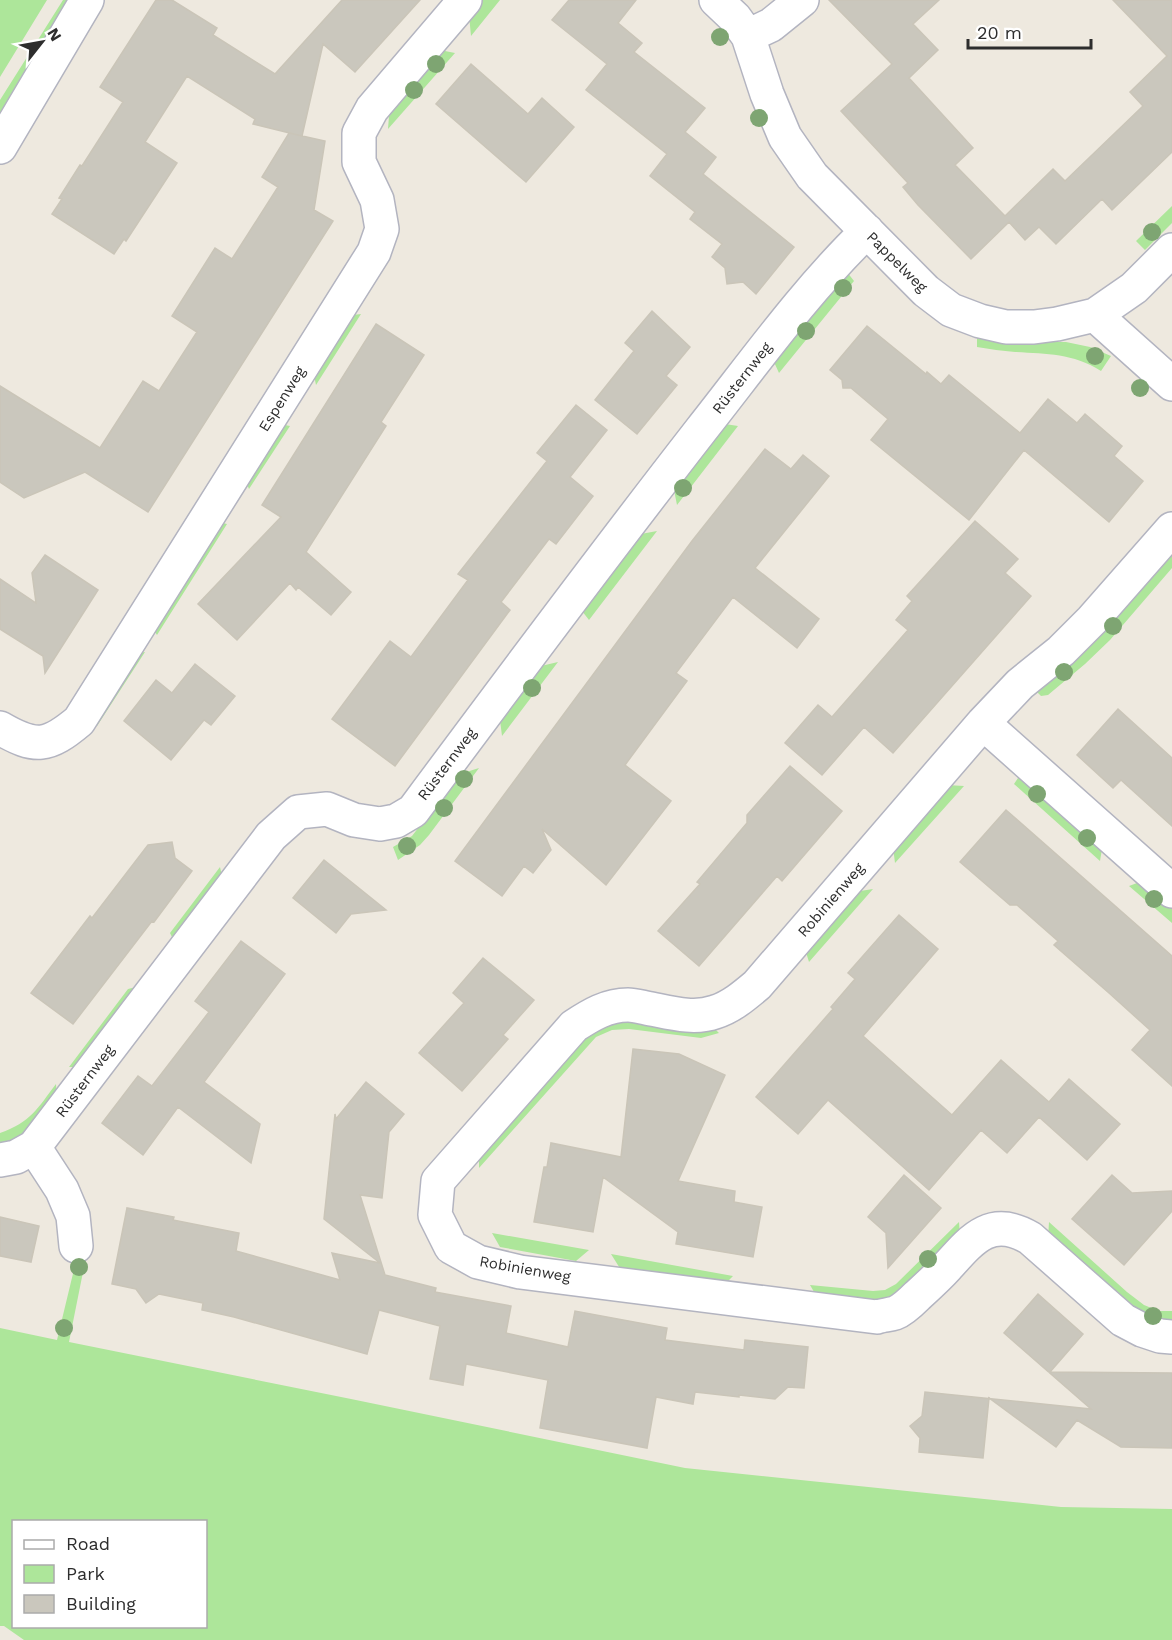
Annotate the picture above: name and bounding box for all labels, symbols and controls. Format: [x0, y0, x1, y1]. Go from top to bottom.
north arrow [12, 12, 72, 72]
scale bar [968, 12, 1091, 50]
text: 20 m [977, 22, 1022, 43]
text: N [43, 25, 66, 45]
street label: Pappelweg [863, 228, 931, 296]
street label: Rüsternweg [708, 339, 776, 417]
street label: Espenweg [255, 363, 309, 435]
street label: Rüsternweg [414, 724, 480, 804]
street label: Robinienweg [794, 859, 868, 941]
street label: Rüsternweg [52, 1041, 118, 1121]
street label: Robinienweg [478, 1252, 572, 1286]
legend [12, 1520, 207, 1628]
text: Road [66, 1533, 110, 1554]
text: Park [66, 1563, 105, 1584]
text: Building [66, 1593, 136, 1614]

